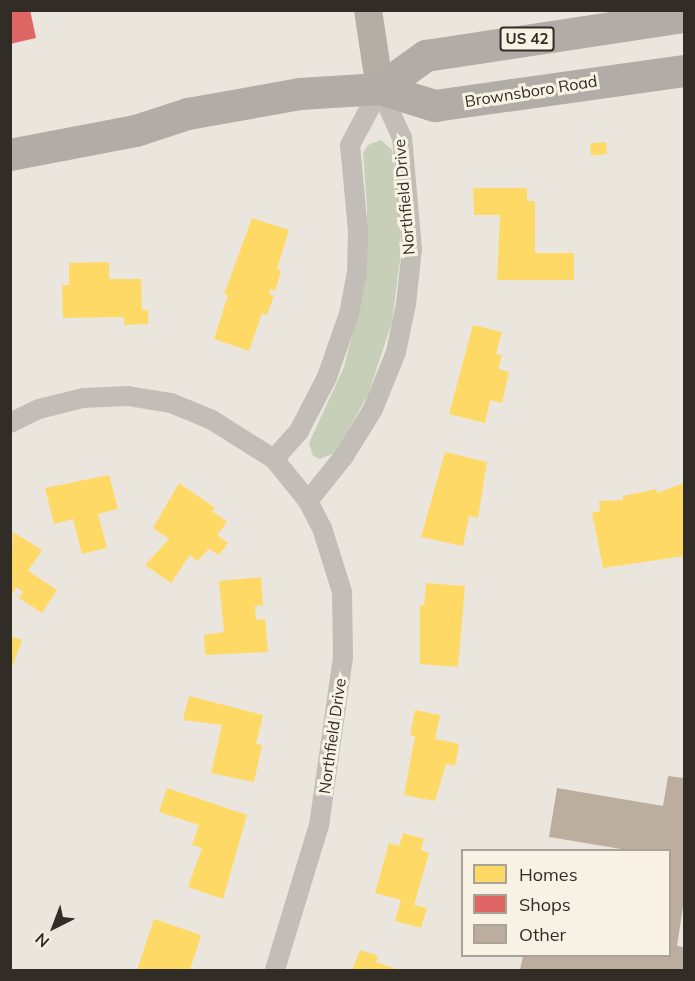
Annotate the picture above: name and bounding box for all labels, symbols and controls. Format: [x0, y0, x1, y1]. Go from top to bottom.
road number: US 42 [498, 27, 556, 51]
street label: Brownsboro Road [463, 71, 599, 111]
street label: Northfield Drive [389, 138, 419, 256]
street label: Northfield Drive [314, 677, 350, 795]
legend [461, 849, 671, 957]
text: Homes [519, 863, 578, 886]
text: Shops [519, 893, 571, 916]
north arrow [24, 897, 84, 957]
text: Other [519, 923, 566, 946]
text: N [31, 929, 53, 952]

